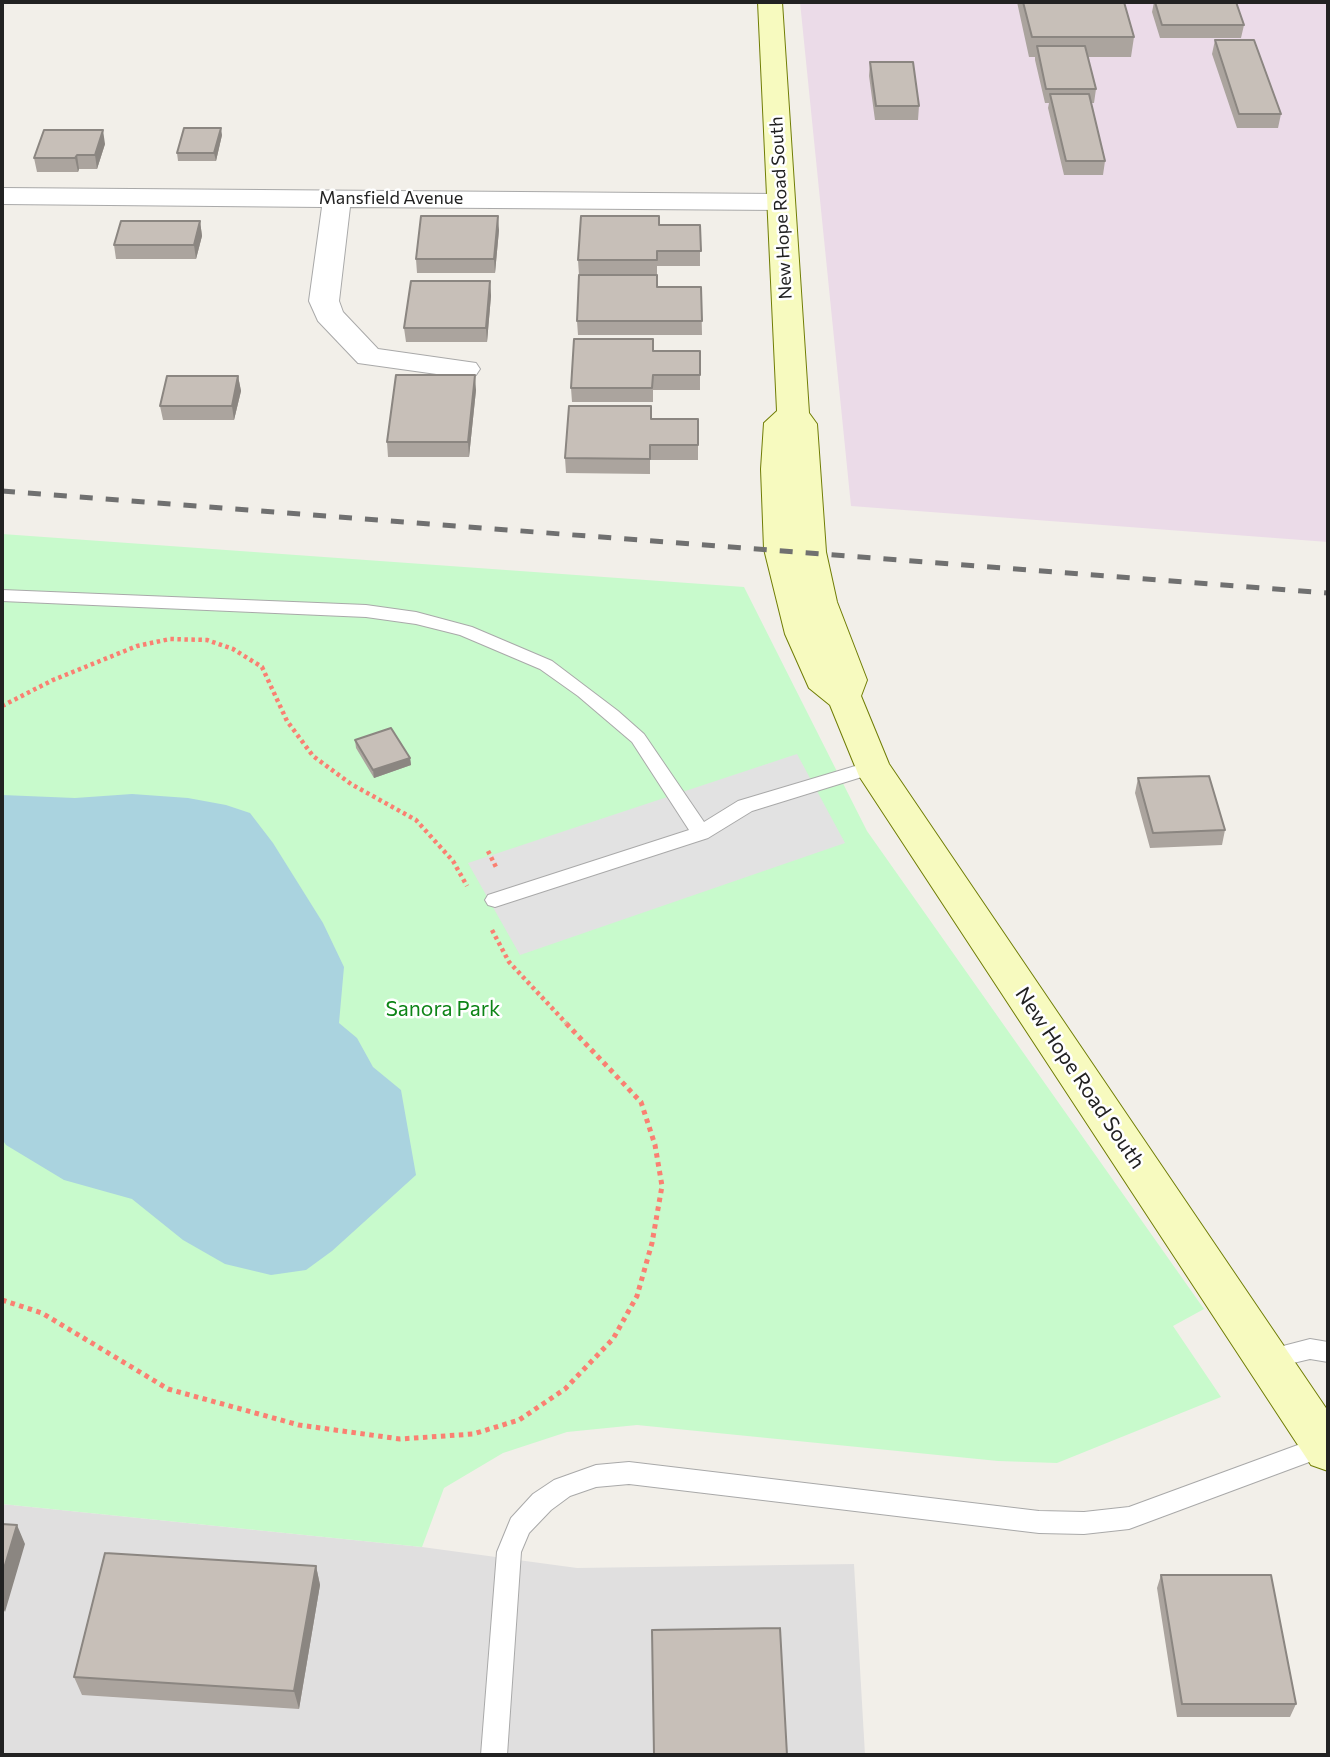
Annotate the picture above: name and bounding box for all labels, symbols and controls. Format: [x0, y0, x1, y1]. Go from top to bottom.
street label: New Hope Road South [765, 116, 797, 300]
street label: Mansfield Avenue [319, 187, 463, 209]
street label: New Hope Road South [1010, 982, 1150, 1174]
park label: Sanora Park [386, 996, 500, 1022]

